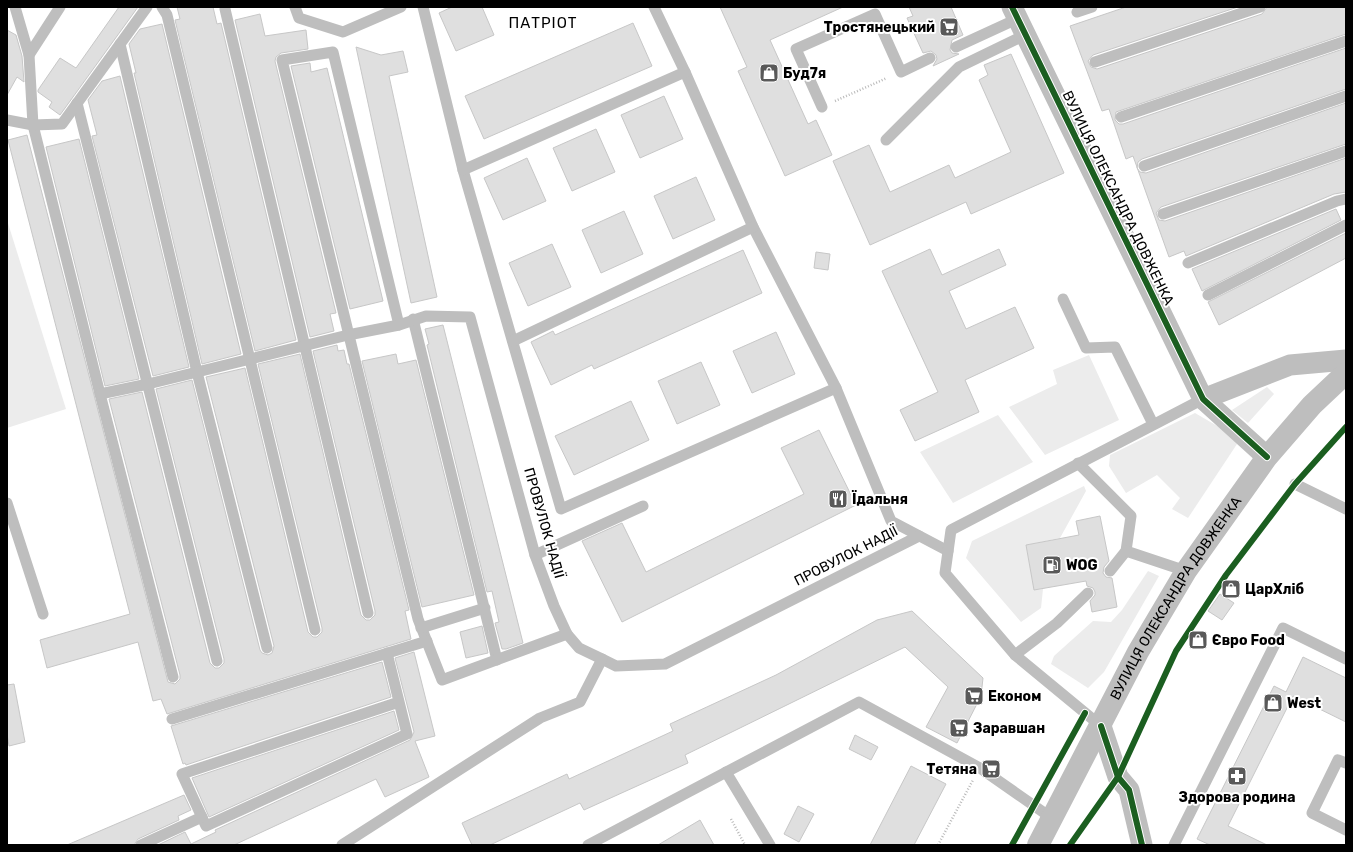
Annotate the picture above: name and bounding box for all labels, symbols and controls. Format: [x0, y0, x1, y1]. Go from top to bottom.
district label: ПАТРІОТ [508, 14, 578, 32]
supermarket icon: Тростянецький [938, 16, 960, 38]
place label: Тростянецький [824, 19, 935, 36]
shop icon: Буд7я [758, 62, 780, 84]
place label: Буд7я [783, 65, 826, 82]
street label: ВУЛИЦЯ ОЛЕКСАНДРА ДОВЖЕНКА [1059, 88, 1178, 309]
street label: ПРОВУЛОК НАДІЇ [520, 465, 569, 580]
restaurant icon: Їдальня [827, 488, 849, 510]
place label: Їдальня [851, 490, 908, 508]
street label: ВУЛИЦЯ ОЛЕКСАНДРА ДОВЖЕНКА [1106, 492, 1245, 703]
street label: ПРОВУЛОК НАДІЇ [791, 522, 901, 590]
fuel station icon: WOG [1041, 554, 1063, 576]
place label: WOG [1066, 557, 1098, 574]
shop icon: ЦарХліб [1220, 578, 1242, 600]
place label: ЦарХліб [1245, 581, 1304, 598]
shop icon: Євро Food [1187, 629, 1209, 651]
place label: Євро Food [1212, 632, 1285, 649]
supermarket icon: Економ [963, 685, 985, 707]
place label: Економ [988, 688, 1041, 705]
shop icon: West [1262, 692, 1284, 714]
place label: West [1287, 695, 1321, 712]
supermarket icon: Заравшан [948, 717, 970, 739]
place label: Заравшан [973, 720, 1045, 737]
supermarket icon: Тетяна [980, 758, 1002, 780]
place label: Тетяна [927, 761, 977, 778]
pharmacy icon: Здорова родина [1226, 765, 1248, 787]
place label: Здорова родина [1179, 789, 1295, 806]

